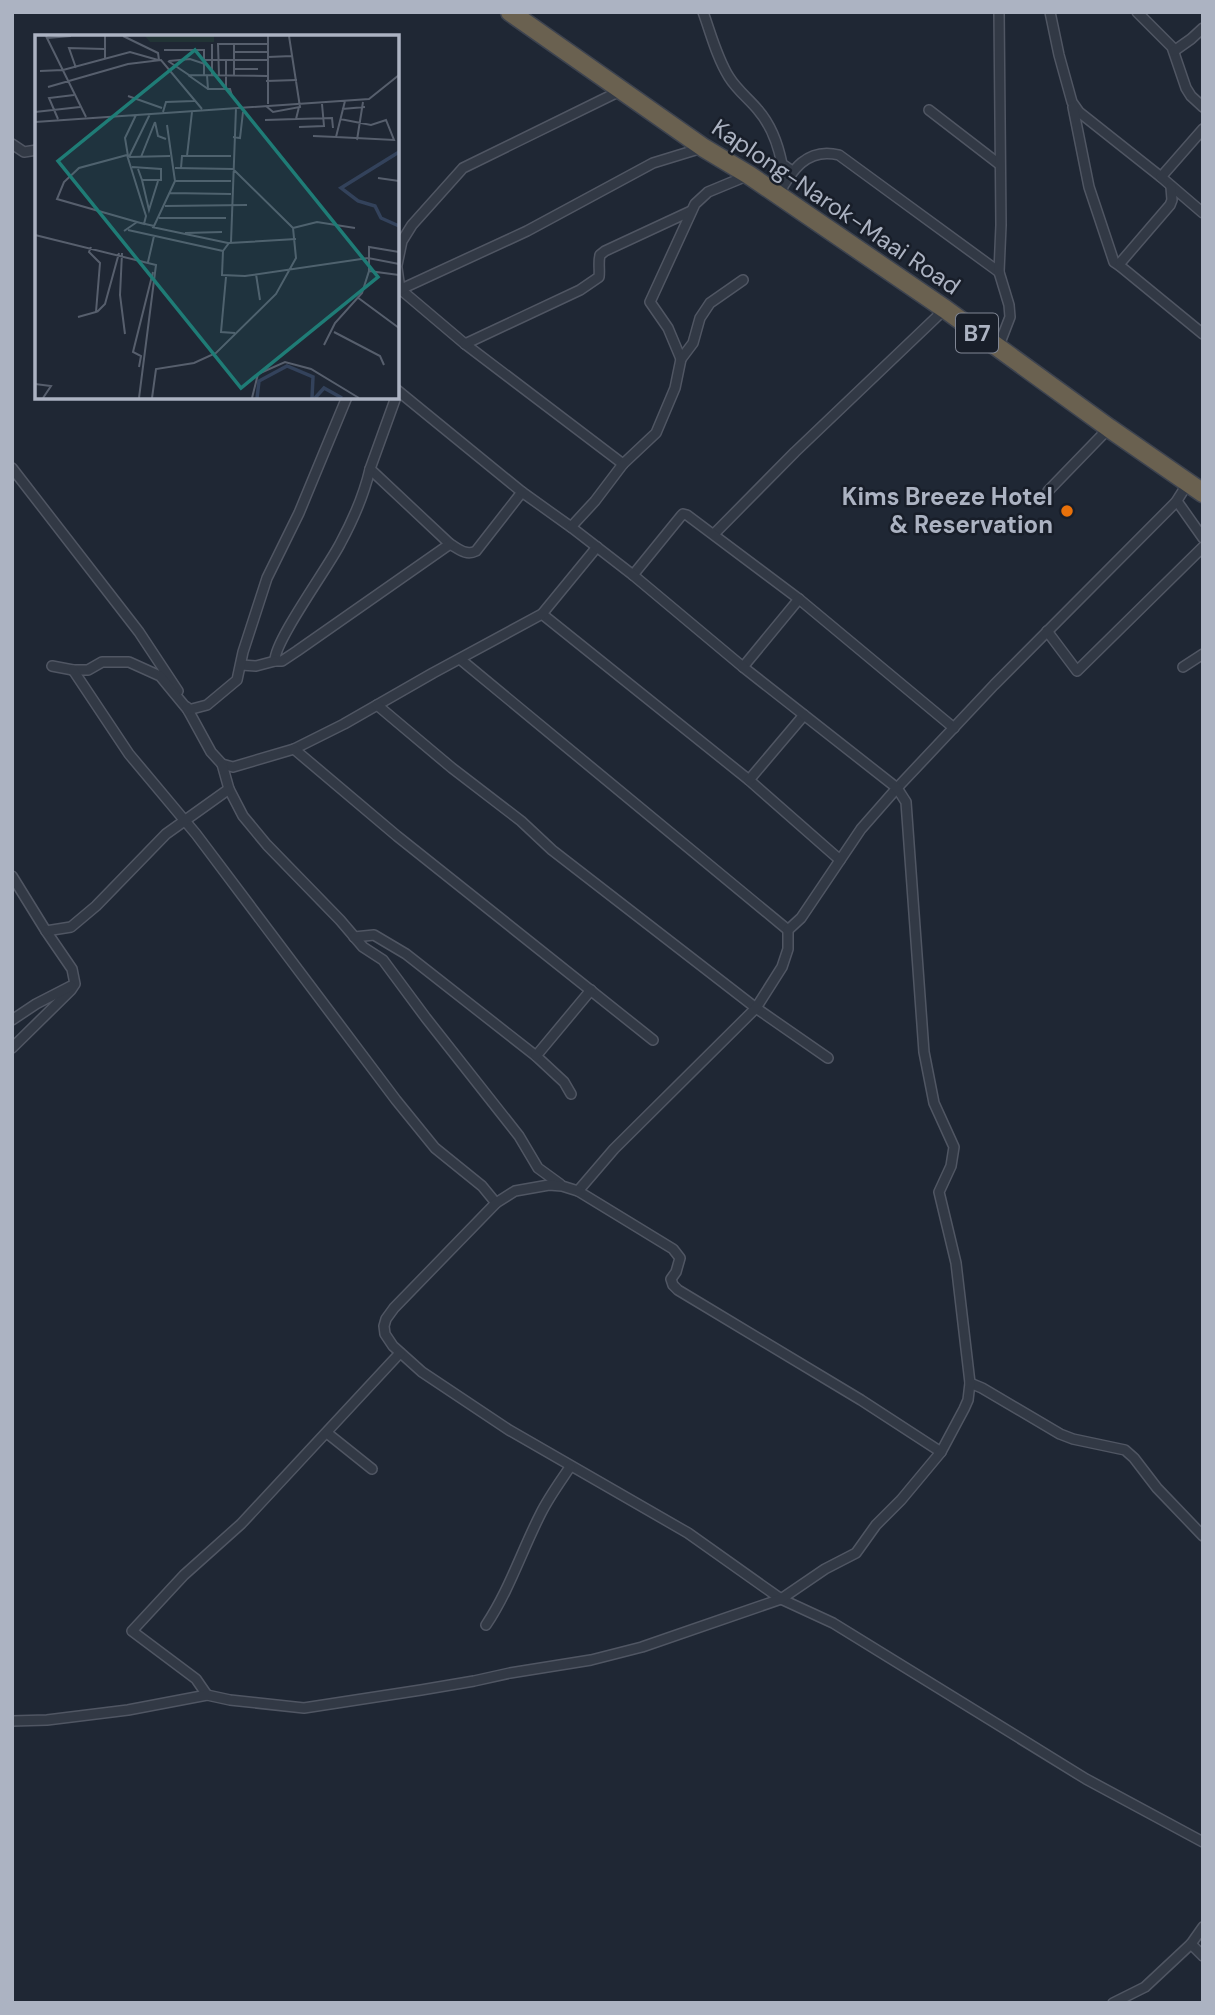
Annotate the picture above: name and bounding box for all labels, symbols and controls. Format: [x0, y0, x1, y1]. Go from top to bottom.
inset map [35, 35, 399, 399]
street label: Kaplong-Narok-Maai Road [706, 112, 966, 301]
road number: B7 [956, 314, 998, 352]
place label: Kims Breeze Hotel & Reservation [842, 481, 1053, 540]
marker: Kims Breeze Hotel & Reservation [1059, 503, 1075, 519]

